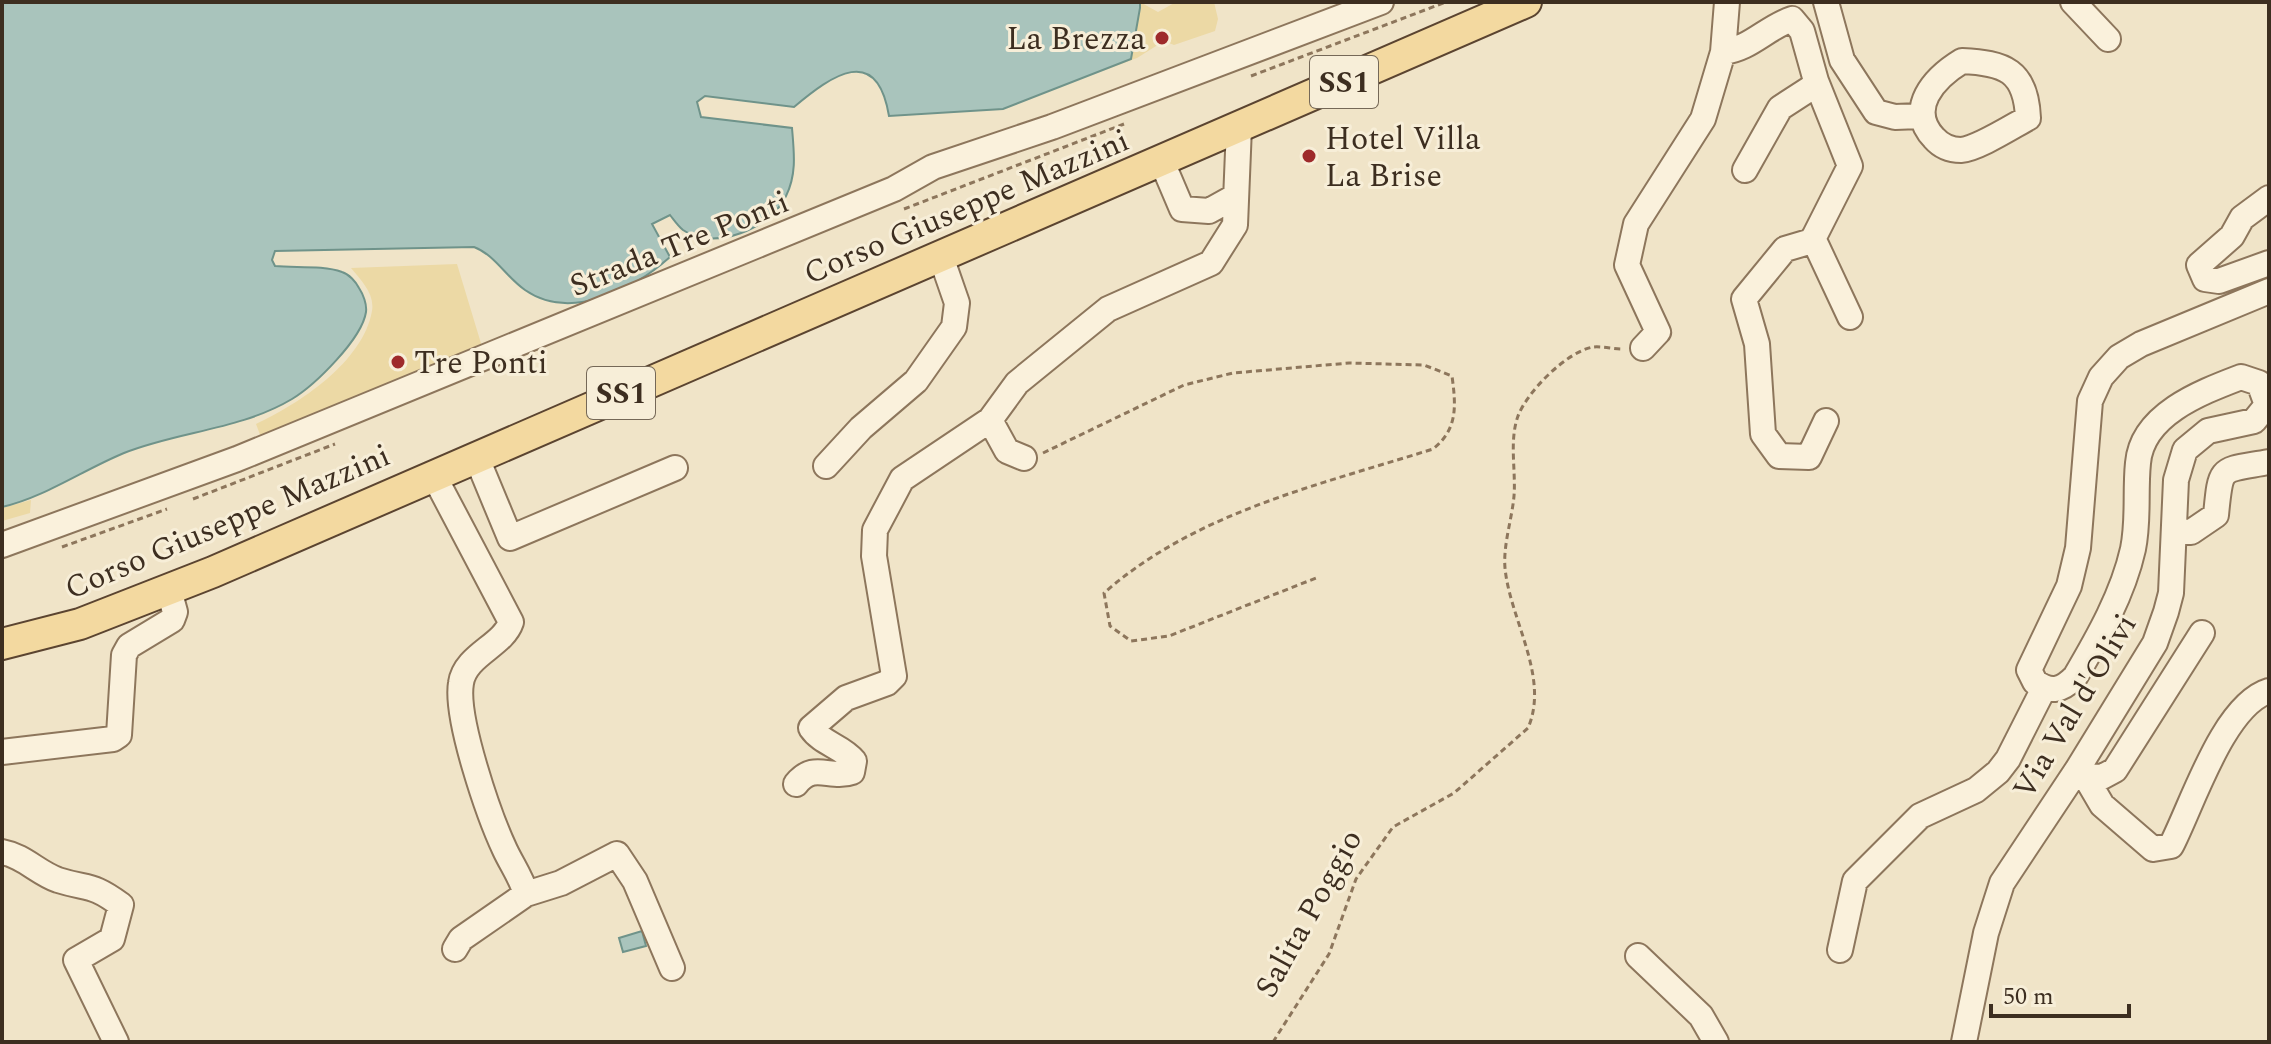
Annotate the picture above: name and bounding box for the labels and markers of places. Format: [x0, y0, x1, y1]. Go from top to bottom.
place label: La Brezza [1006, 15, 1146, 64]
marker: La Brezza [1153, 29, 1171, 47]
place label: Hotel Villa La Brise [1325, 115, 1481, 201]
marker: Hotel Villa La Brise [1300, 147, 1318, 165]
place label: Tre Ponti [414, 339, 548, 388]
marker: Tre Ponti [389, 353, 407, 371]

